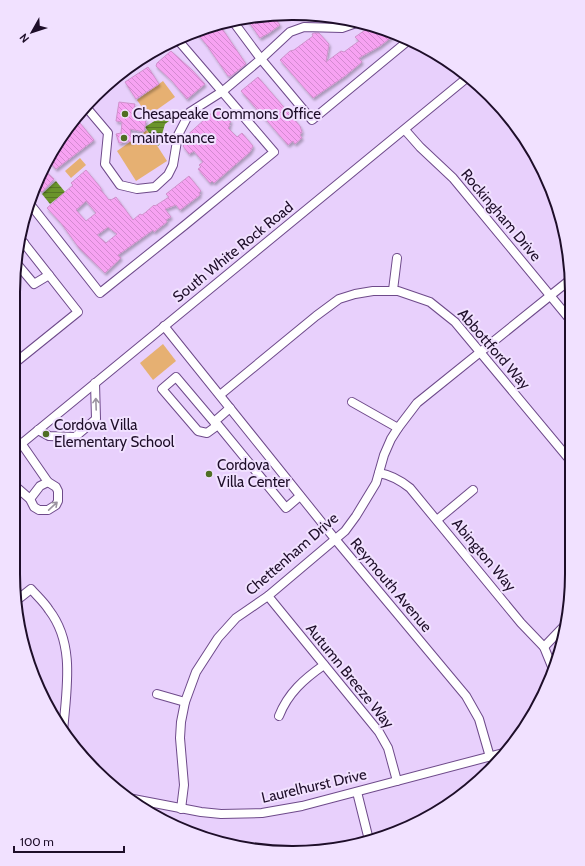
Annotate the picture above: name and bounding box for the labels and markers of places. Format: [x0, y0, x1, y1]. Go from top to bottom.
place label: Chesapeake Commons Office [133, 105, 321, 123]
marker: Chesapeake Commons Office [120, 109, 130, 119]
place label: maintenance [132, 129, 215, 147]
marker: maintenance [119, 133, 129, 143]
place label: Cordova Villa Elementary School [54, 416, 175, 451]
marker: Cordova Villa Elementary School [41, 429, 51, 439]
place label: Cordova Villa Center [217, 456, 290, 491]
marker: Cordova Villa Center [204, 469, 214, 479]

